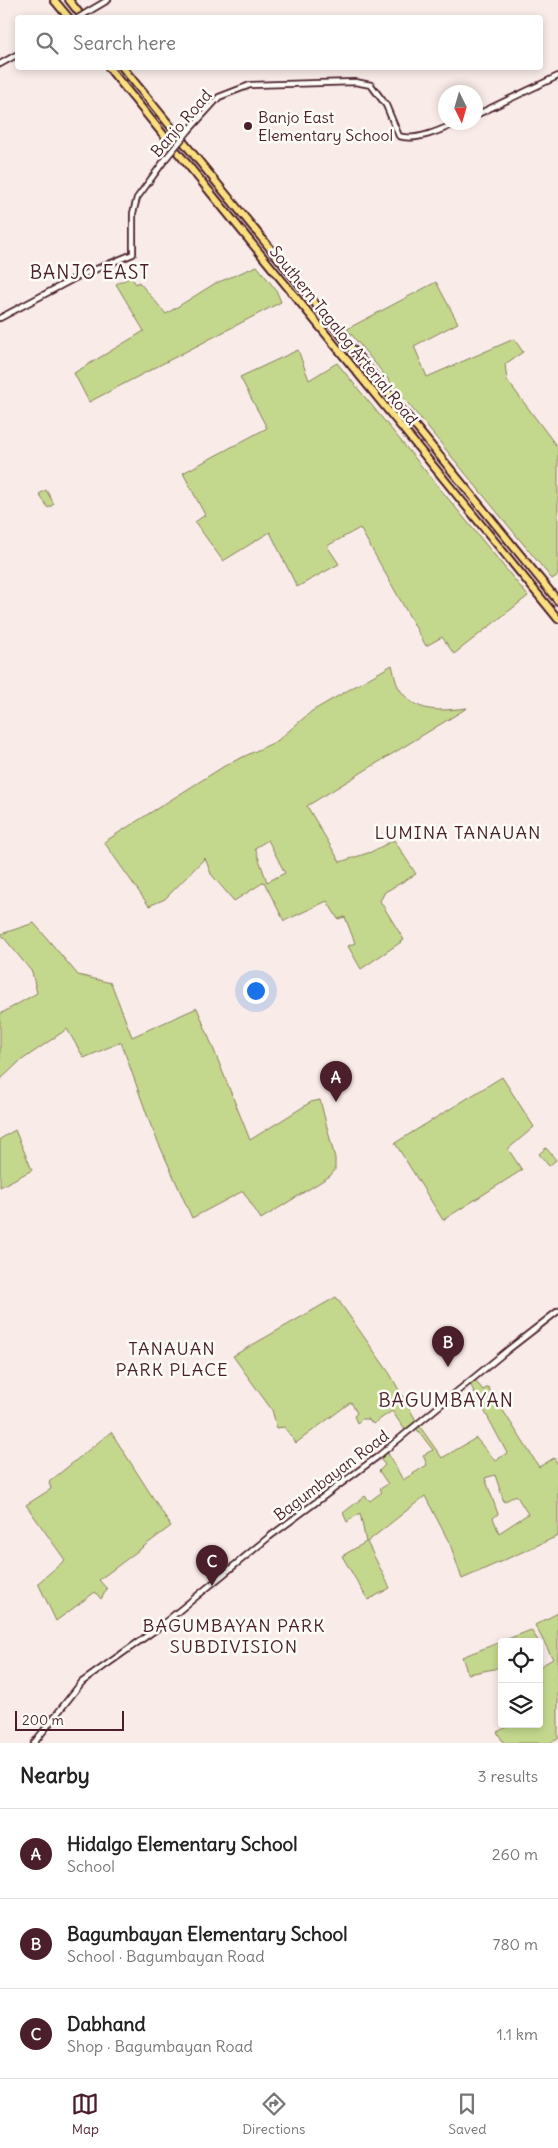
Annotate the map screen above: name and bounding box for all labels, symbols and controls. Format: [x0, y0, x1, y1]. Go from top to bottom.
search box [15, 15, 543, 70]
icon: search [33, 29, 61, 57]
text: Search here [73, 31, 176, 55]
street label: Banjo Road [146, 85, 216, 161]
north arrow [438, 85, 483, 130]
place label: Banjo East Elementary School [258, 107, 393, 145]
marker: Banjo East Elementary School [242, 120, 254, 132]
street label: Southern Tagalog Arterial Road [266, 241, 422, 429]
district label: BANJO EAST [30, 260, 150, 284]
district label: LUMINA TANAUAN [375, 821, 541, 844]
your location [243, 978, 269, 1004]
pin: A [320, 1061, 352, 1102]
pin: B [432, 1326, 464, 1367]
district label: TANAUAN PARK PLACE [115, 1337, 229, 1381]
district label: BAGUMBAYAN [378, 1388, 514, 1412]
street label: Bagumbayan Road [270, 1425, 392, 1525]
pin: C [196, 1545, 228, 1586]
district label: BAGUMBAYAN PARK SUBDIVISION [143, 1614, 325, 1658]
map controls [498, 1638, 543, 1728]
button: locate [498, 1638, 543, 1683]
button: layers [498, 1683, 543, 1728]
scale bar [15, 1708, 124, 1731]
text: 200 m [22, 1711, 64, 1729]
text: Nearby [20, 1762, 90, 1789]
text: 3 results [478, 1766, 538, 1786]
text: Hidalgo Elementary School [67, 1832, 298, 1856]
text: A [31, 1844, 41, 1864]
text: 260 m [492, 1844, 538, 1864]
text: School [67, 1856, 115, 1876]
text: Bagumbayan Elementary School [67, 1922, 348, 1946]
text: B [31, 1934, 41, 1954]
text: 780 m [493, 1934, 538, 1954]
text: School · Bagumbayan Road [67, 1946, 265, 1966]
text: Dabhand [67, 2012, 146, 2036]
text: C [31, 2024, 41, 2044]
text: 1.1 km [497, 2024, 538, 2044]
text: Shop · Bagumbayan Road [67, 2036, 253, 2056]
tab: Map [71, 2090, 99, 2138]
tab: Directions [242, 2090, 305, 2138]
tab: Saved [448, 2090, 487, 2138]

